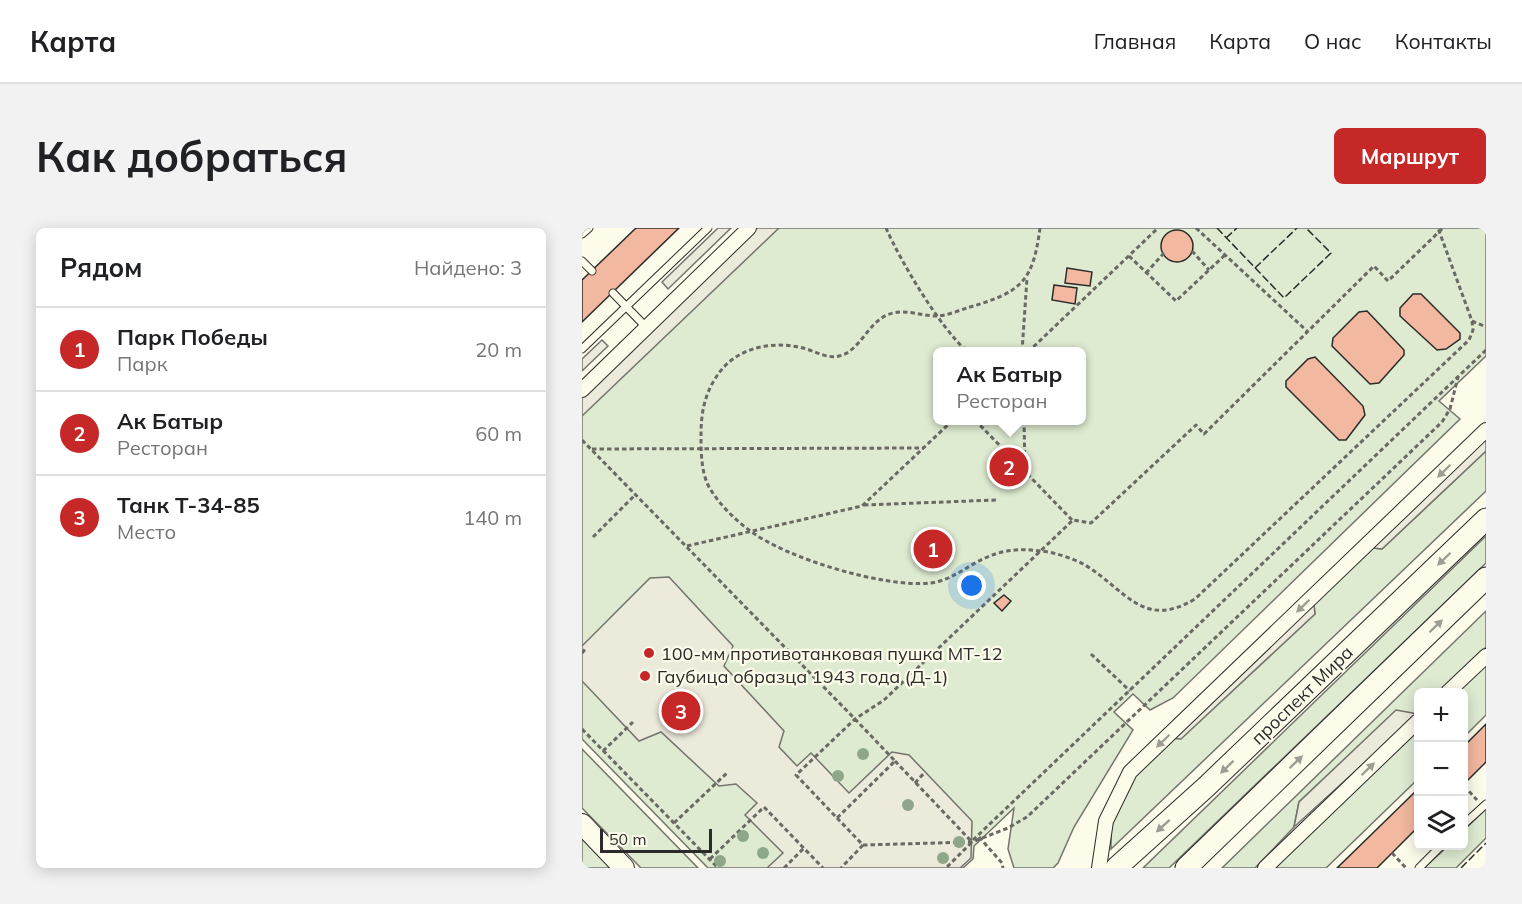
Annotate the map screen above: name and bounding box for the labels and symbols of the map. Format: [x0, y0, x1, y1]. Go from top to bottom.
pin: 2 [990, 444, 1028, 490]
one-way arrow [1437, 463, 1451, 477]
pin: 1 [914, 526, 952, 572]
one-way arrow [1437, 552, 1451, 566]
your location [957, 571, 986, 600]
one-way arrow [1297, 598, 1311, 612]
one-way arrow [1429, 620, 1443, 634]
street label: проспект Мира [1246, 641, 1358, 749]
place label: 100-мм противотанковая пушка МТ-12 [661, 642, 1003, 665]
marker: 100-мм противотанковая пушка МТ-12 [642, 646, 656, 660]
place label: Гаубица образца 1943 года (Д-1) [657, 665, 948, 688]
marker: Гаубица образца 1943 года (Д-1) [638, 669, 652, 683]
pin: 3 [662, 688, 700, 734]
one-way arrow [1155, 734, 1170, 748]
one-way arrow [1288, 755, 1302, 769]
one-way arrow [1220, 760, 1235, 774]
one-way arrow [1360, 763, 1374, 777]
one-way arrow [1156, 819, 1171, 832]
scale bar [600, 826, 712, 854]

